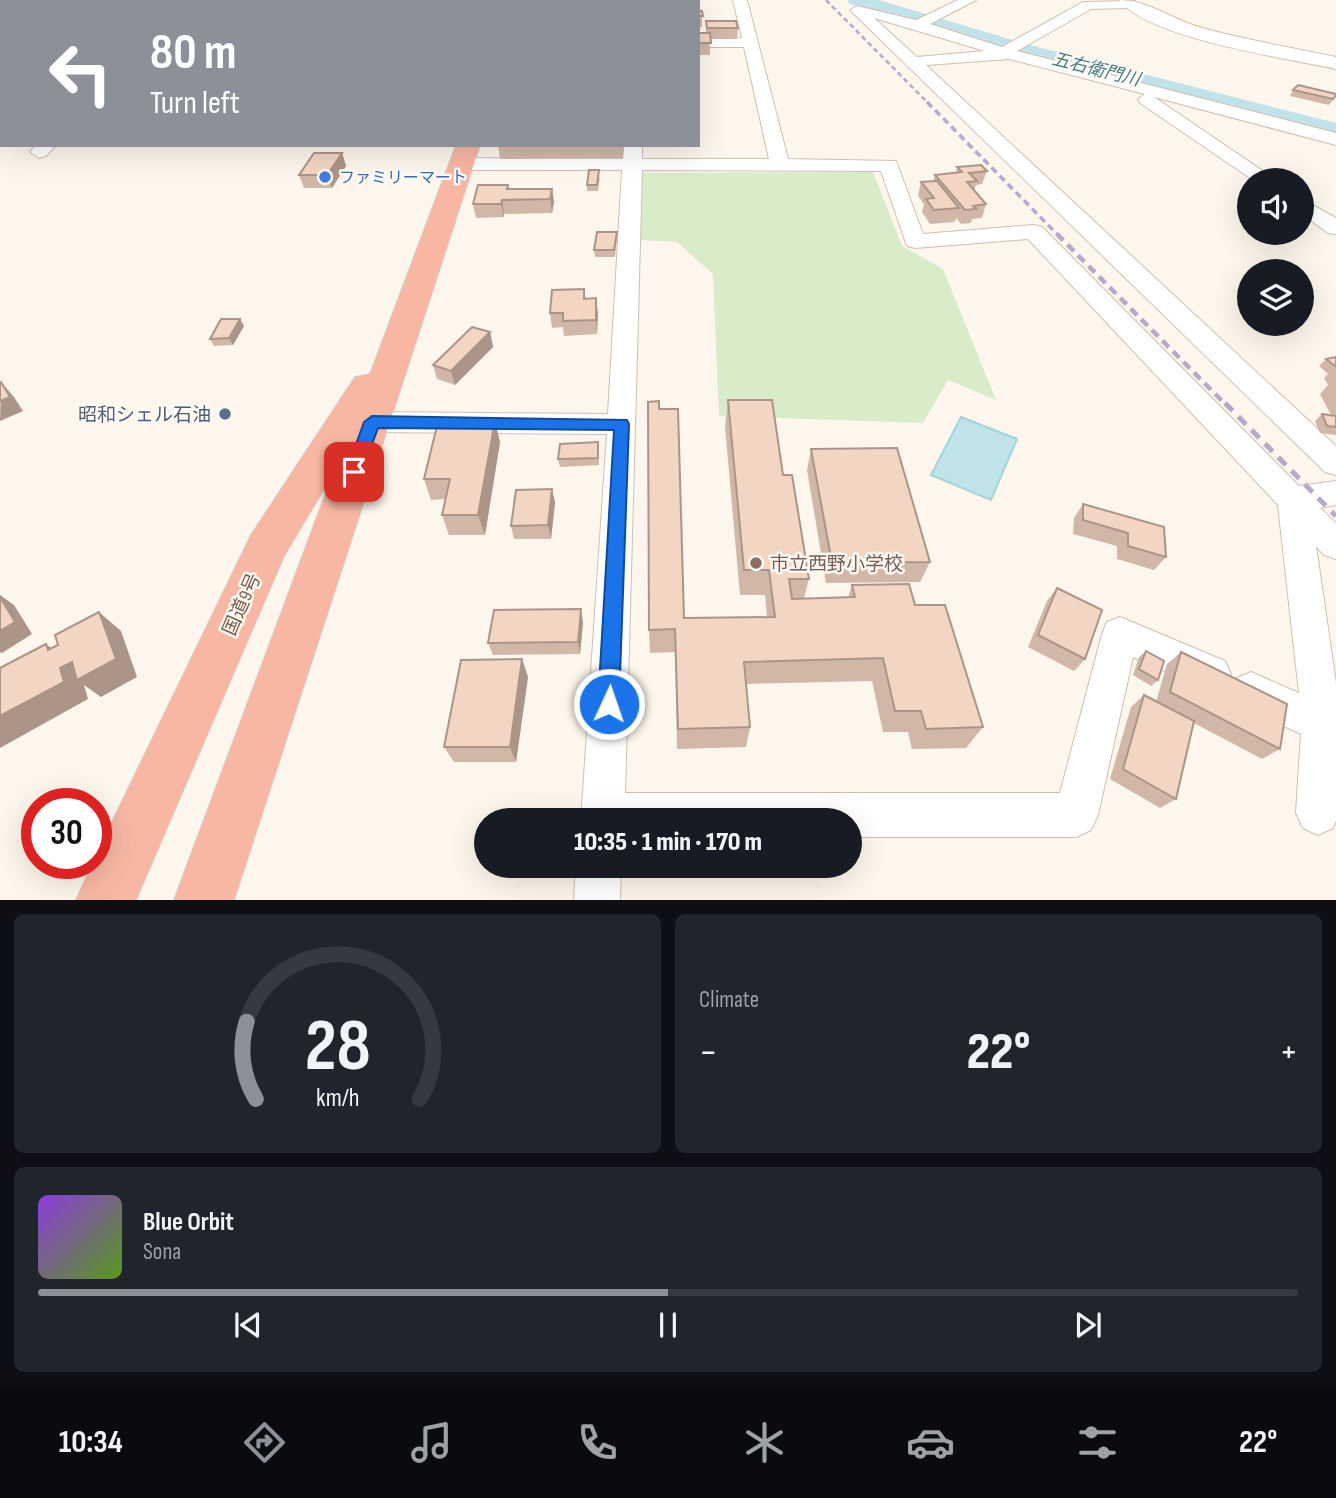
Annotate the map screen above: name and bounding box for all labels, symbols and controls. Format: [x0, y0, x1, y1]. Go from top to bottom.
text: 80 m [150, 24, 237, 83]
icon: left [35, 28, 126, 119]
water label: 五右衛門川 [1050, 48, 1144, 91]
text: Turn left [150, 84, 240, 123]
map controls [1237, 168, 1314, 336]
button: sound [1237, 168, 1314, 245]
marker: ファミリーマート [317, 169, 333, 185]
place label: ファミリーマート [339, 169, 467, 188]
button: layers [1237, 259, 1314, 336]
place label: 昭和シェル石油 [78, 404, 211, 427]
marker: 昭和シェル石油 [217, 406, 233, 422]
pin [324, 442, 384, 502]
icon: arrive [335, 453, 373, 491]
place label: 市立西野小学校 [770, 553, 903, 576]
marker: 市立西野小学校 [748, 555, 764, 571]
street label: 国道9号 [219, 570, 266, 639]
position arrow [572, 667, 646, 741]
speed limit sign: 30 [21, 788, 112, 879]
text: 10:35 · 1 min · 170 m [574, 827, 762, 858]
text: Climate [699, 986, 759, 1014]
text: 28 [304, 1004, 371, 1092]
text: 22° [967, 1021, 1030, 1084]
text: − [699, 1030, 718, 1075]
text: + [1279, 1030, 1298, 1075]
text: km/h [316, 1083, 359, 1114]
text: Blue Orbit [143, 1207, 234, 1238]
text: Sona [143, 1238, 181, 1266]
icon: previous [229, 1306, 267, 1344]
icon: pause [649, 1306, 687, 1344]
icon: next [1069, 1306, 1107, 1344]
icon: directions [240, 1418, 289, 1467]
icon: music [407, 1418, 456, 1467]
icon: phone [573, 1418, 622, 1467]
icon: climate [740, 1418, 789, 1467]
icon: car [906, 1418, 955, 1467]
icon: filters [1073, 1418, 1122, 1467]
text: 10:34 [59, 1423, 123, 1462]
text: 22° [1239, 1423, 1277, 1462]

